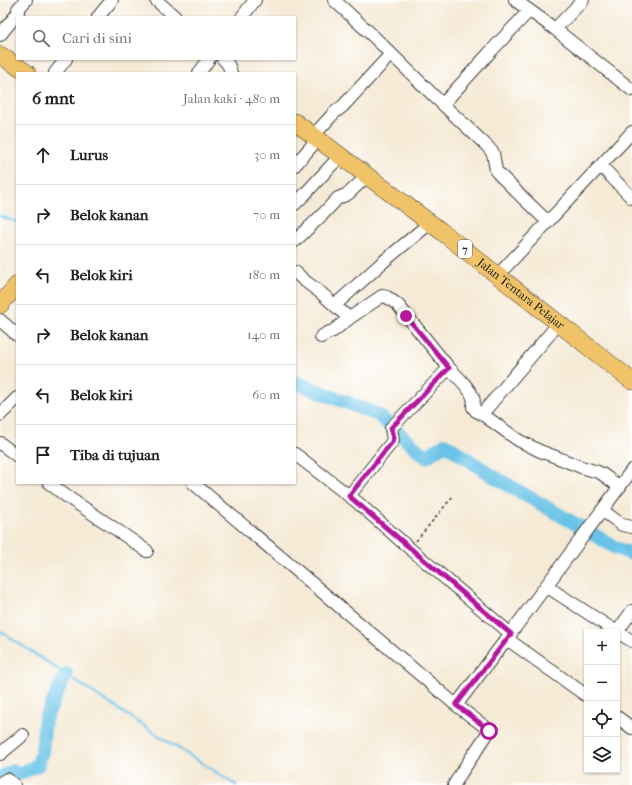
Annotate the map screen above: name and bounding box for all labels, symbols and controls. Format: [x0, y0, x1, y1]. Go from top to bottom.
search box [16, 16, 296, 60]
icon: search [30, 27, 52, 49]
text: Cari di sini [62, 29, 132, 47]
text: 6 mnt [32, 88, 75, 108]
text: Jalan kaki · 480 m [183, 91, 280, 106]
icon: ahead [32, 144, 54, 166]
text: Lurus [70, 146, 108, 164]
text: 30 m [254, 147, 280, 162]
icon: right [32, 204, 54, 226]
text: Belok kanan [70, 206, 149, 224]
text: 70 m [253, 207, 280, 222]
road number: 7 [458, 240, 472, 258]
street label: Jalan Tentara Pelajar [474, 255, 568, 333]
icon: left [32, 264, 54, 286]
text: Belok kiri [70, 266, 133, 284]
text: 180 m [248, 267, 280, 282]
route end [397, 307, 415, 325]
icon: right [32, 324, 54, 346]
text: Belok kanan [70, 326, 149, 344]
text: 140 m [247, 327, 280, 342]
icon: left [32, 384, 54, 406]
text: Belok kiri [70, 386, 133, 404]
text: 60 m [252, 387, 280, 402]
icon: arrive [32, 444, 54, 466]
text: Tiba di tujuan [70, 446, 160, 464]
map controls [584, 629, 620, 773]
button: + [584, 629, 620, 665]
button: − [584, 665, 620, 701]
button: locate [584, 701, 620, 737]
route start [480, 722, 498, 740]
button: layers [584, 737, 620, 773]

